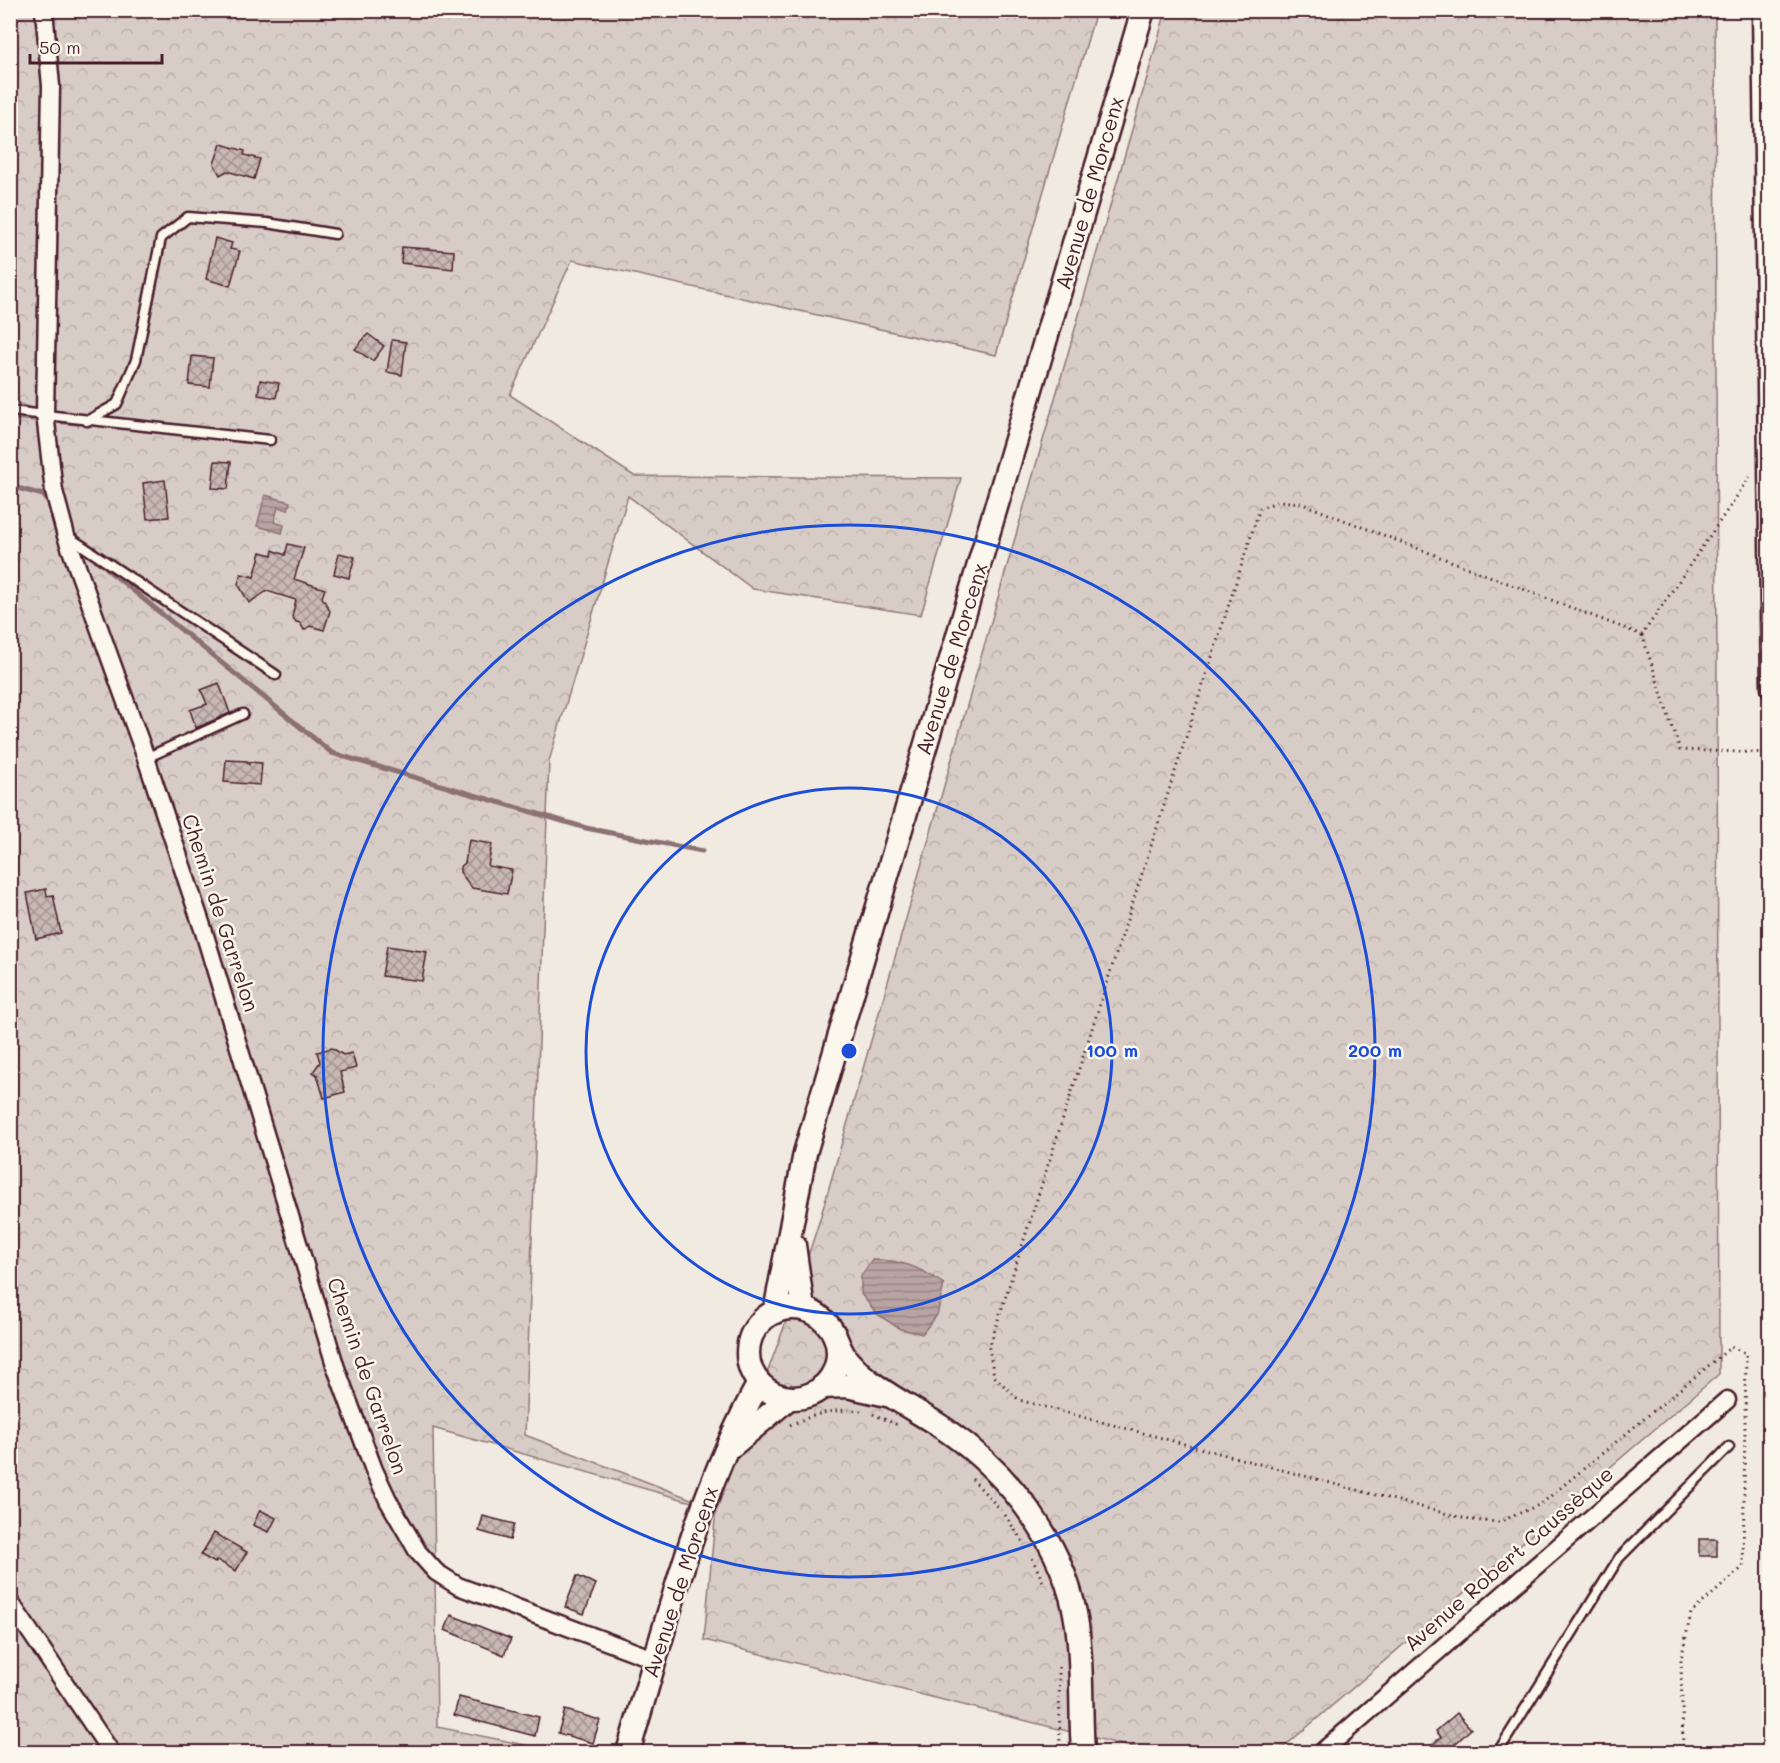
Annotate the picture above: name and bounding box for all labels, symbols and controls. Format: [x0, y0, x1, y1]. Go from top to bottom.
scale bar [30, 27, 162, 65]
text: 50 m [39, 35, 81, 59]
street label: Avenue de Morcenx [1048, 93, 1129, 292]
street label: Avenue de Morcenx [908, 559, 993, 758]
street label: Chemin de Garrelon [177, 810, 266, 1015]
text: 100 m [1086, 1038, 1138, 1062]
text: 200 m [1348, 1038, 1402, 1062]
centre of rings [839, 1041, 859, 1061]
street label: Chemin de Garrelon [322, 1273, 415, 1478]
street label: Avenue Robert Caussèque [1398, 1459, 1618, 1656]
street label: Avenue de Morcenx [636, 1482, 723, 1681]

